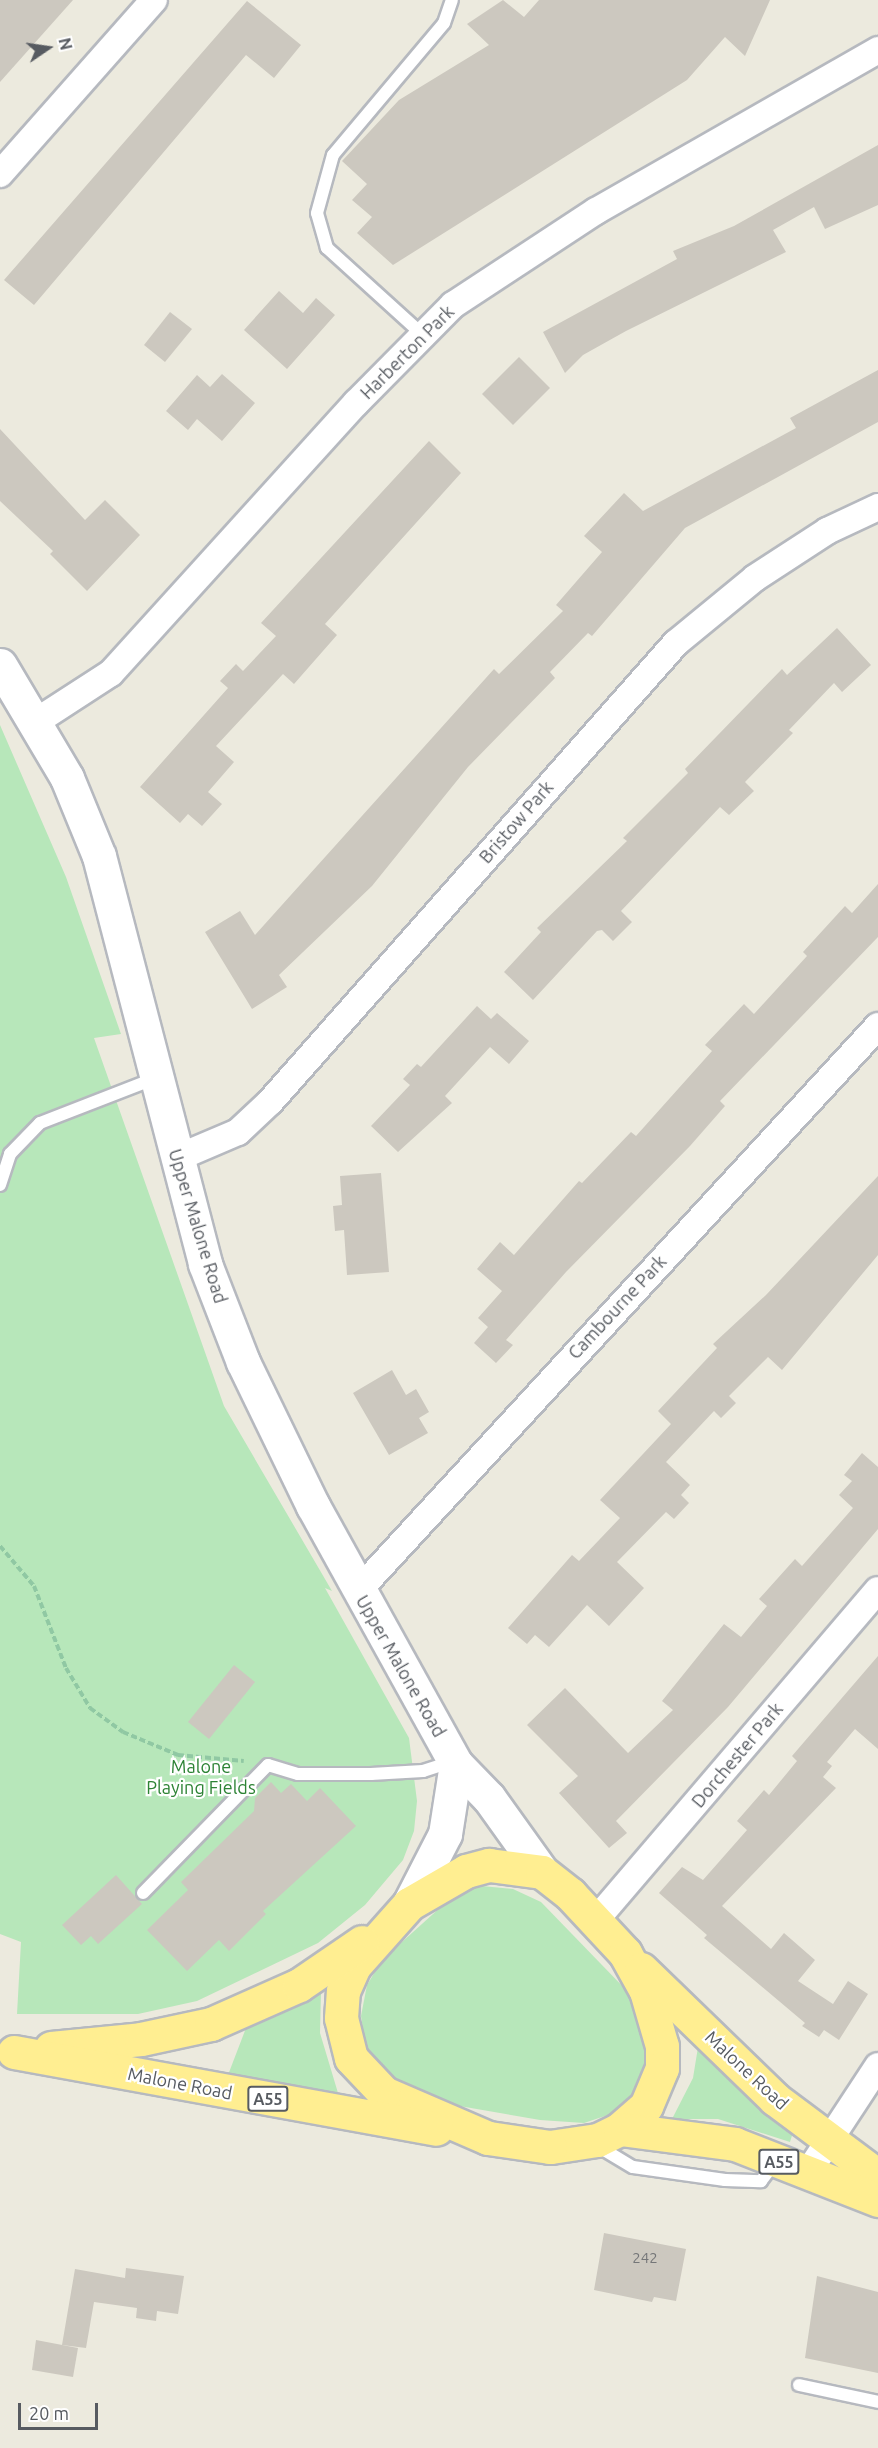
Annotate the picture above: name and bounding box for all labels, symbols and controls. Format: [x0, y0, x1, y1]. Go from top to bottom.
north arrow [18, 18, 78, 78]
text: N [55, 36, 76, 52]
street label: Harberton Park [356, 301, 458, 403]
street label: Bristow Park [474, 776, 558, 868]
street label: Upper Malone Road [164, 1146, 232, 1306]
street label: Cambourne Park [563, 1251, 671, 1363]
street label: Upper Malone Road [352, 1591, 450, 1741]
street label: Dorchester Park [687, 1698, 787, 1812]
park label: Malone Playing Fields [146, 1756, 256, 1798]
street label: Malone Road [701, 2026, 793, 2114]
street label: Malone Road [126, 2062, 234, 2104]
road number: A55 [247, 2086, 289, 2112]
road number: A55 [758, 2149, 800, 2175]
house number: 242 [632, 2249, 658, 2267]
scale bar [21, 2391, 100, 2429]
text: 20 m [29, 2403, 69, 2423]

